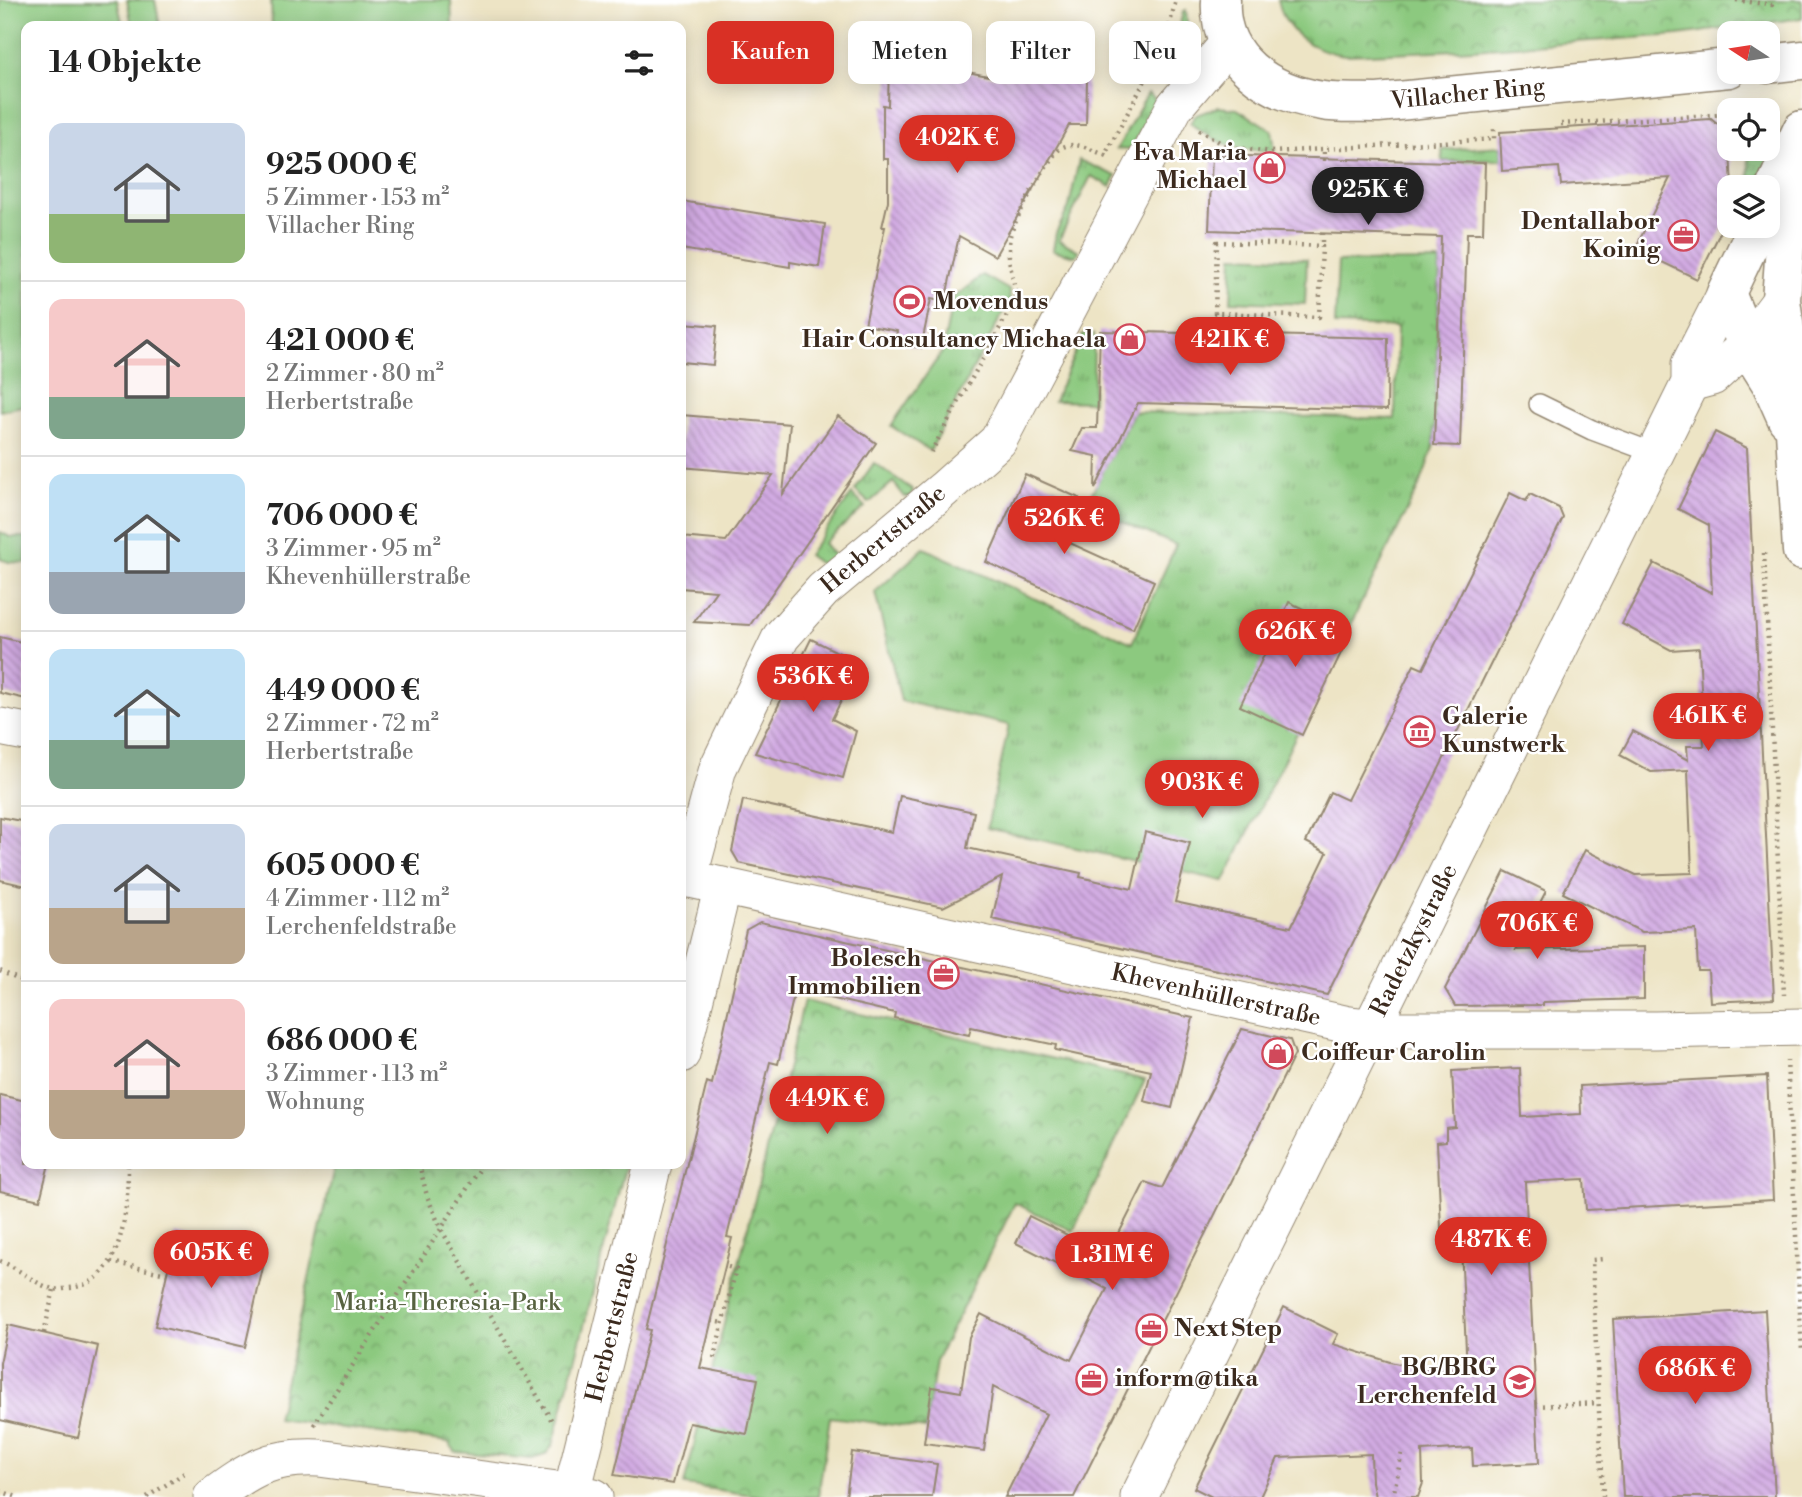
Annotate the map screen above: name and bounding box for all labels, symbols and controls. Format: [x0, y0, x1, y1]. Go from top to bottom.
chip: Kaufen [707, 21, 834, 84]
chip: Mieten [848, 21, 972, 84]
chip: Filter [986, 21, 1095, 84]
chip: Neu [1109, 21, 1201, 84]
north arrow [1717, 21, 1780, 84]
map controls [1717, 21, 1780, 238]
text: 14 Objekte [49, 44, 202, 82]
icon: filters [620, 44, 658, 82]
street label: Villacher Ring [1388, 71, 1547, 117]
button: locate [1717, 98, 1780, 161]
pin: 402K € [900, 116, 1014, 175]
text: 402K € [915, 124, 999, 152]
place label: Eva Maria Michael [1133, 138, 1248, 196]
text: 925 000 € [266, 146, 417, 184]
shop icon: Eva Maria Michael [1253, 150, 1287, 184]
icon: home [105, 151, 189, 235]
pin: 925K € [1311, 168, 1425, 227]
button: layers [1717, 175, 1780, 238]
text: 925K € [1328, 176, 1408, 204]
text: 5 Zimmer · 153 m² [266, 184, 449, 212]
place label: Dentallabor Koinig [1521, 207, 1661, 265]
text: Villacher Ring [266, 212, 415, 240]
office icon: Dentallabor Koinig [1666, 219, 1700, 253]
sports icon: Movendus [893, 285, 927, 319]
place label: Movendus [933, 287, 1048, 317]
pin: 421K € [1173, 318, 1287, 377]
text: 421 000 € [266, 322, 414, 360]
shop icon: Hair Consultancy Michaela [1112, 323, 1146, 357]
place label: Hair Consultancy Michaela [802, 325, 1107, 355]
text: 421K € [1191, 326, 1269, 354]
icon: home [105, 327, 189, 411]
text: 2 Zimmer · 80 m² [266, 360, 444, 388]
text: Herbertstraße [266, 388, 414, 416]
street label: Herbertstraße [815, 479, 952, 601]
pin: 526K € [1007, 496, 1121, 556]
text: 706 000 € [266, 497, 418, 535]
icon: home [105, 502, 189, 586]
text: 526K € [1024, 505, 1104, 533]
text: 3 Zimmer · 95 m² [266, 535, 441, 563]
text: Khevenhüllerstraße [266, 563, 471, 591]
pin: 626K € [1238, 610, 1352, 669]
text: 626K € [1255, 618, 1335, 646]
pin: 536K € [756, 654, 870, 714]
text: 536K € [773, 663, 853, 691]
text: 449 000 € [266, 672, 420, 710]
icon: home [105, 677, 189, 761]
pin: 461K € [1651, 694, 1765, 753]
place label: Galerie Kunstwerk [1442, 702, 1567, 760]
text: 461K € [1669, 702, 1747, 730]
text: 2 Zimmer · 72 m² [266, 710, 439, 738]
museum icon: Galerie Kunstwerk [1402, 714, 1436, 748]
text: Herbertstraße [266, 738, 414, 766]
pin: 903K € [1145, 760, 1259, 820]
text: 903K € [1161, 769, 1243, 797]
text: 605 000 € [266, 847, 420, 885]
icon: home [105, 852, 189, 936]
street label: Radetzkystraße [1364, 859, 1465, 1022]
text: 4 Zimmer · 112 m² [266, 885, 449, 913]
pin: 706K € [1480, 902, 1594, 961]
text: 706K € [1496, 910, 1578, 938]
text: Lerchenfeldstraße [266, 913, 457, 941]
place label: Bolesch Immobilien [788, 944, 921, 1002]
office icon: Bolesch Immobilien [927, 956, 961, 990]
street label: Khevenhüllerstraße [1108, 958, 1324, 1033]
text: 686 000 € [266, 1022, 417, 1060]
icon: home [105, 1027, 189, 1111]
shop icon: Coiffeur Carolin [1261, 1036, 1295, 1070]
place label: Coiffeur Carolin [1301, 1038, 1486, 1068]
text: 3 Zimmer · 113 m² [266, 1060, 447, 1088]
pin: 449K € [770, 1076, 884, 1136]
text: 449K € [786, 1085, 868, 1113]
text: Wohnung [266, 1088, 364, 1116]
pin: 487K € [1434, 1218, 1548, 1277]
text: 487K € [1451, 1226, 1531, 1254]
pin: 605K € [154, 1230, 268, 1290]
pin: 1.31M € [1047, 1232, 1177, 1292]
text: 605K € [170, 1239, 252, 1267]
text: 1.31M € [1071, 1241, 1153, 1269]
street label: Herbertstraße [580, 1249, 646, 1405]
park label: Maria-Theresia-Park [334, 1288, 562, 1318]
office icon: Next Step [1134, 1312, 1168, 1346]
place label: Next Step [1174, 1314, 1282, 1344]
pin: 686K € [1638, 1346, 1752, 1406]
place label: BG/BRG Lerchenfeld [1357, 1353, 1497, 1411]
text: 686K € [1655, 1355, 1735, 1383]
office icon: inform@tika [1075, 1362, 1109, 1396]
place label: inform@tika [1115, 1364, 1259, 1394]
school or university icon: BG/BRG Lerchenfeld [1503, 1365, 1537, 1399]

